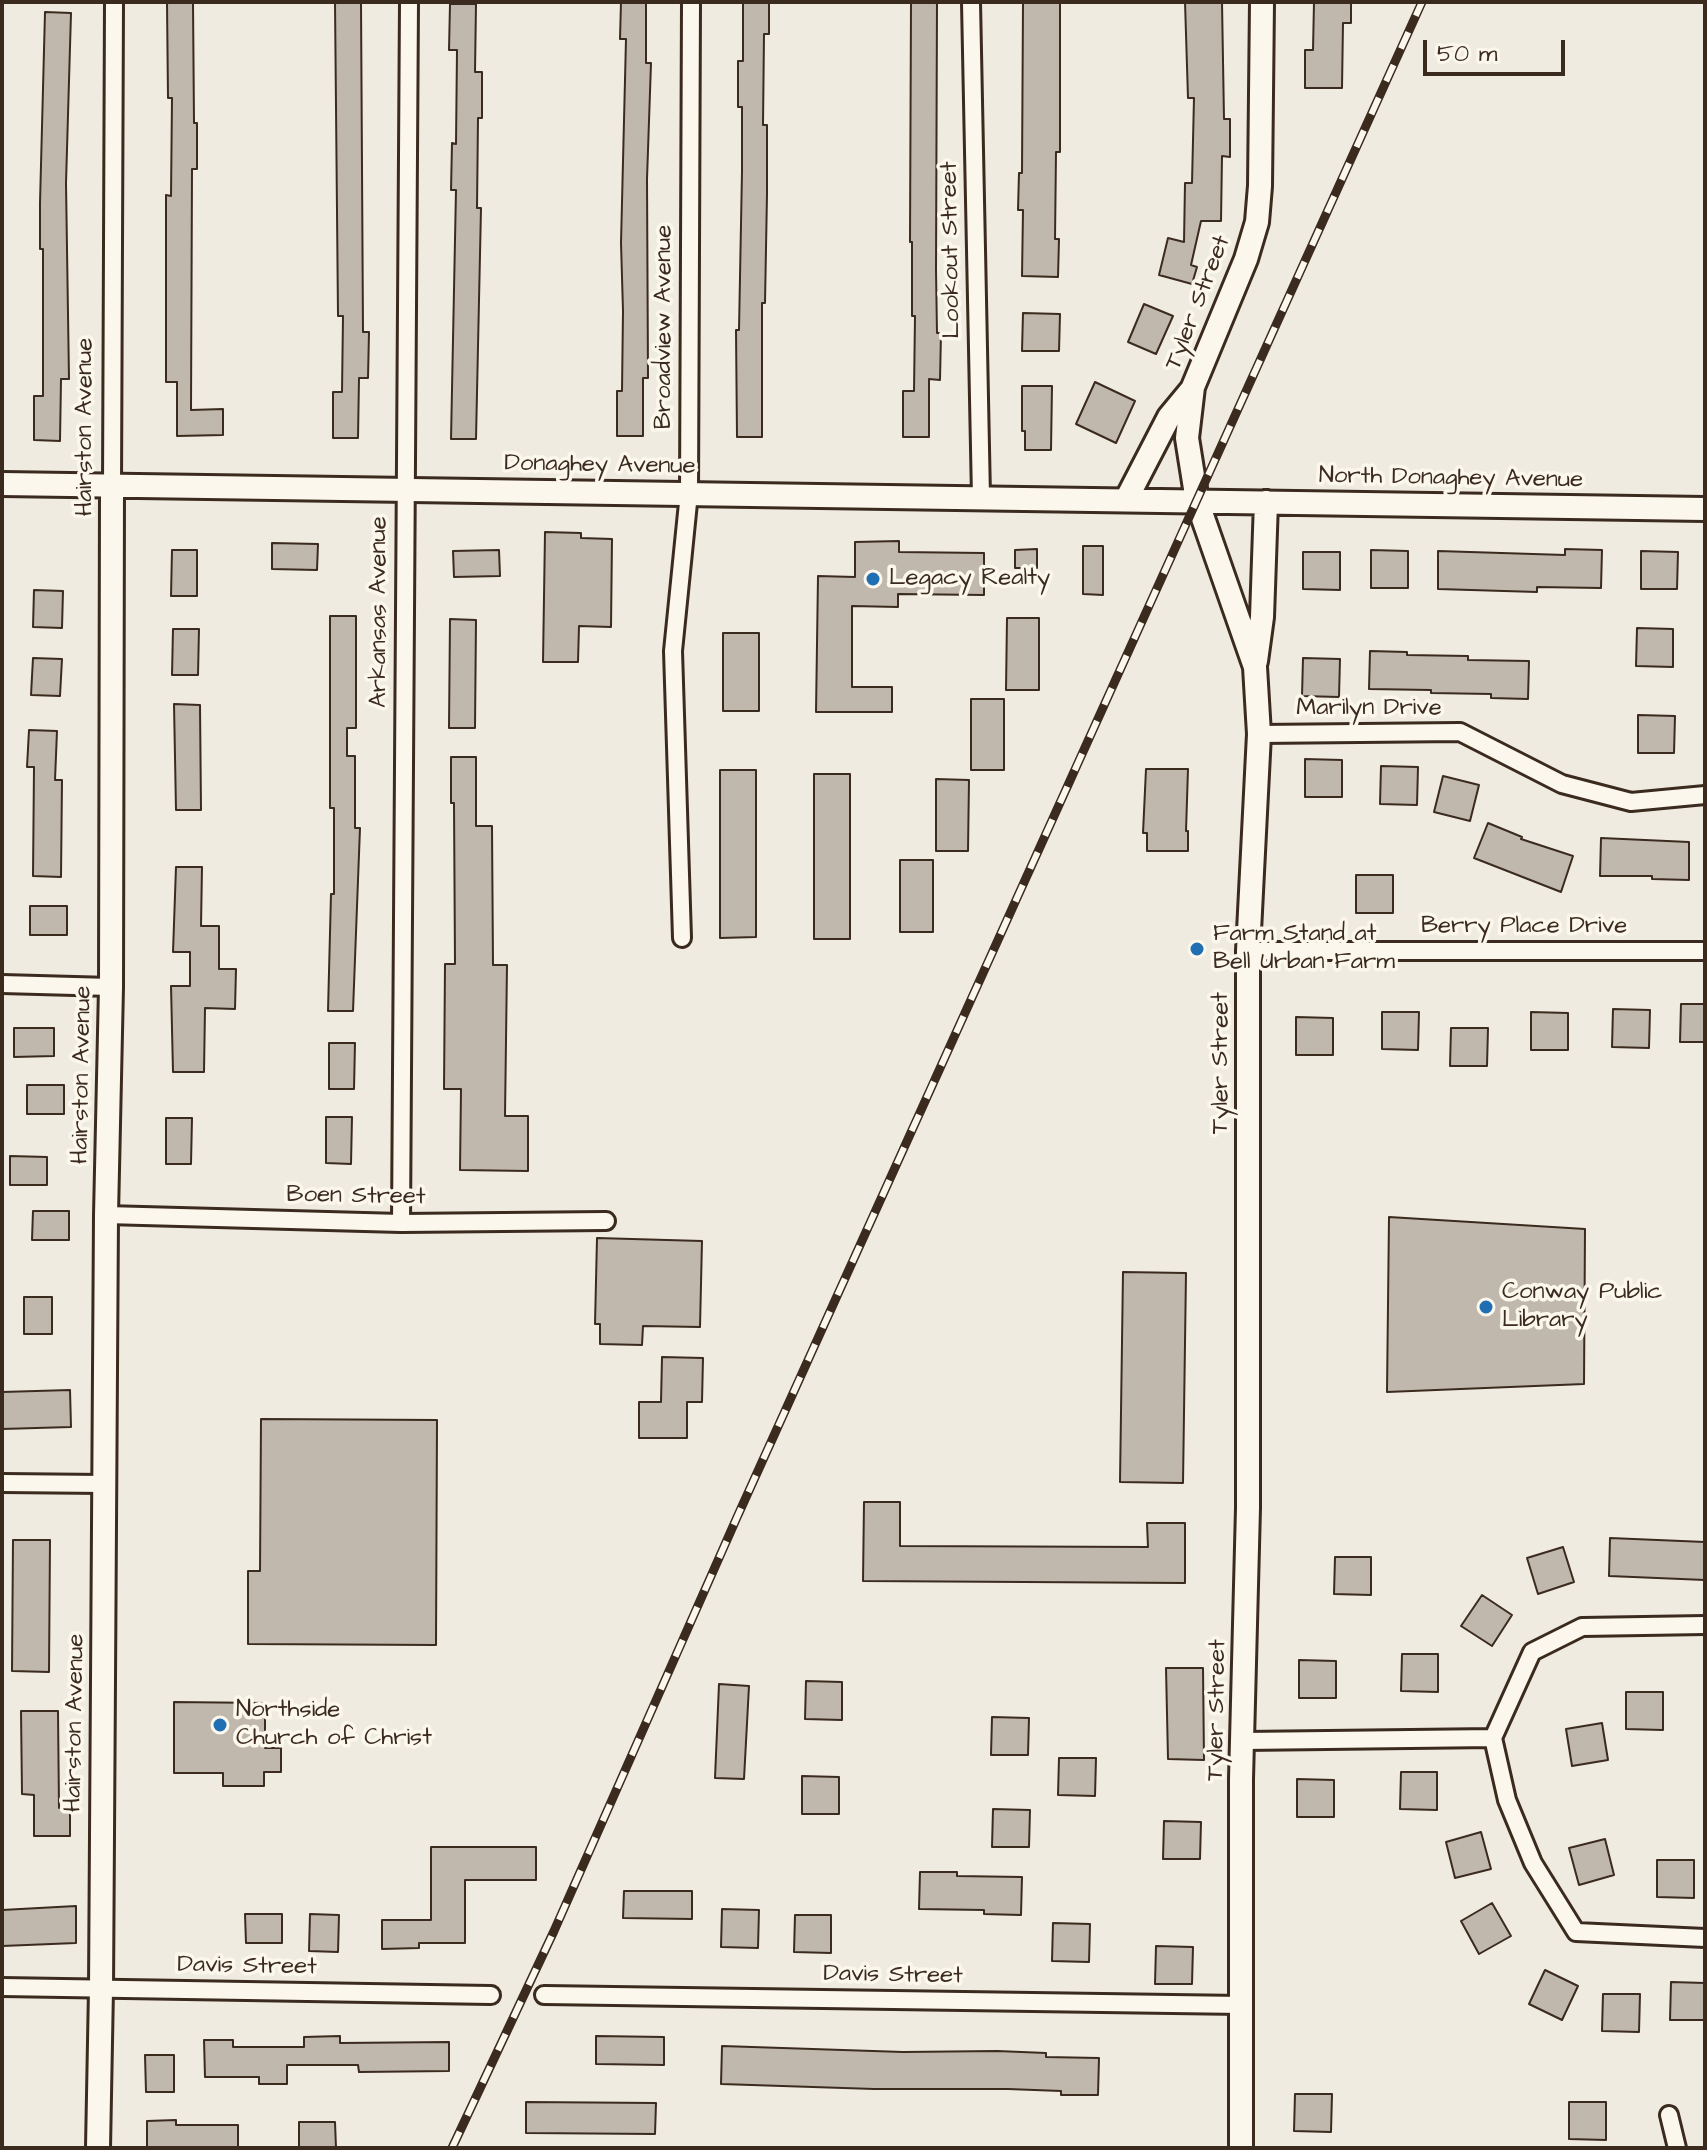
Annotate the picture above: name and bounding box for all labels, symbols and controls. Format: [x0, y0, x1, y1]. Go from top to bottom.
scale bar [1427, 24, 1569, 74]
text: 50 m [1437, 37, 1497, 71]
street label: Lookout Street [936, 161, 968, 339]
street label: Broadview Avenue [651, 225, 679, 429]
street label: Tyler Street [1160, 232, 1238, 374]
street label: Hairston Avenue [72, 338, 100, 516]
street label: Donaghey Avenue [504, 450, 696, 482]
street label: North Donaghey Avenue [1319, 462, 1583, 496]
street label: Arkansas Avenue [366, 516, 394, 708]
place label: Legacy Realty [889, 565, 1050, 593]
marker: Legacy Realty [864, 570, 882, 588]
street label: Marilyn Drive [1296, 695, 1442, 723]
street label: Berry Place Drive [1421, 913, 1627, 941]
place label: Farm Stand at Bell Urban Farm [1213, 921, 1395, 977]
marker: Farm Stand at Bell Urban Farm [1188, 940, 1206, 958]
street label: Hairston Avenue [67, 986, 99, 1164]
street label: Tyler Street [1208, 992, 1236, 1134]
street label: Boen Street [286, 1181, 426, 1213]
place label: Conway Public Library [1502, 1279, 1662, 1335]
marker: Conway Public Library [1477, 1298, 1495, 1316]
street label: Hairston Avenue [60, 1634, 92, 1812]
street label: Tyler Street [1202, 1639, 1234, 1781]
place label: Northside Church of Christ [236, 1697, 432, 1753]
marker: Northside Church of Christ [211, 1716, 229, 1734]
street label: Davis Street [177, 1951, 317, 1983]
street label: Davis Street [823, 1960, 963, 1992]

